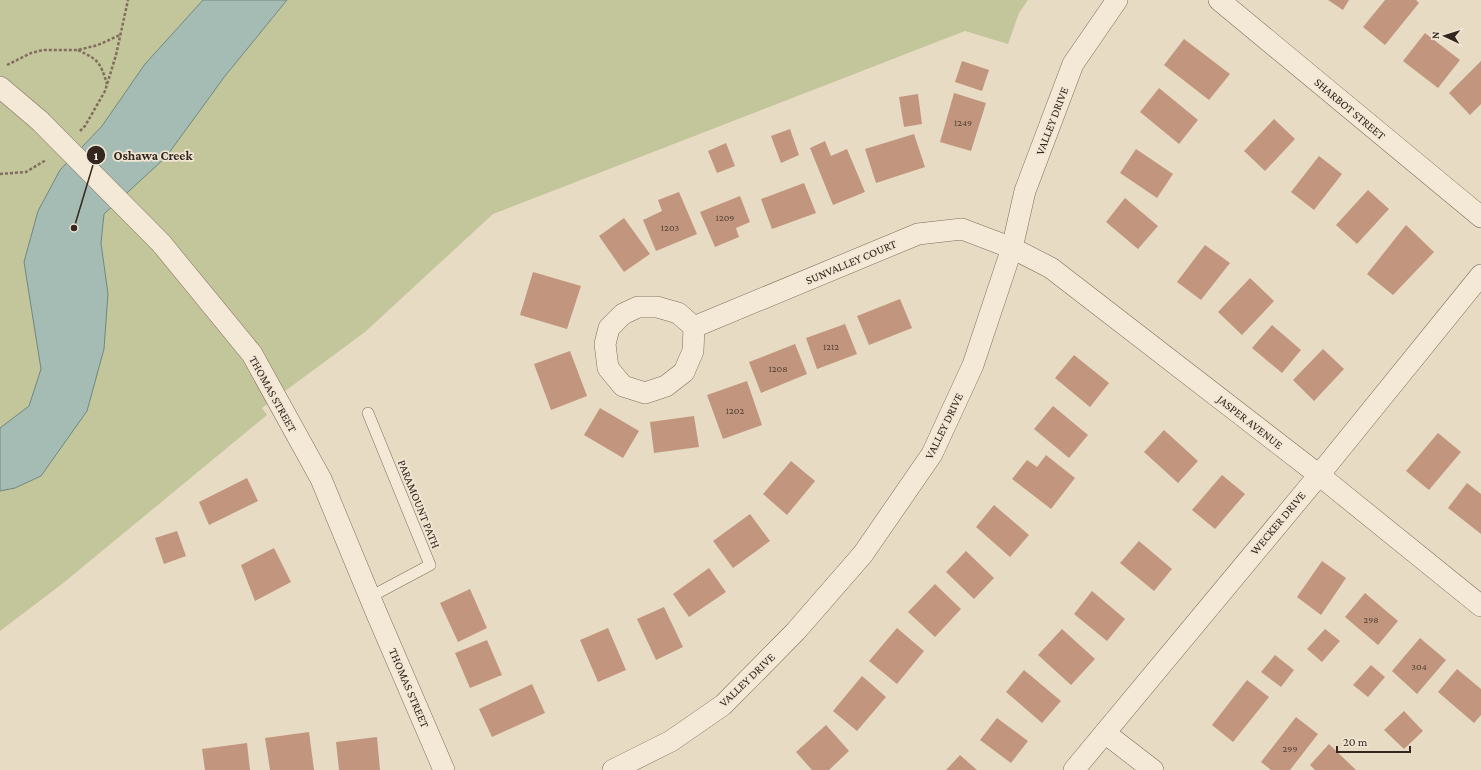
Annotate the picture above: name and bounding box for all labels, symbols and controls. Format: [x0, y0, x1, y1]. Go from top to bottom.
north arrow [1425, 16, 1465, 56]
text: N [1429, 31, 1441, 39]
street label: SHARBOT STREET [1312, 75, 1389, 143]
street label: VALLEY DRIVE [1033, 85, 1072, 157]
house number: 1249 [954, 117, 972, 128]
callout: Oshawa Creek [86, 143, 201, 168]
text: Oshawa Creek [114, 148, 193, 163]
text: 1 [94, 149, 99, 163]
house number: 1209 [716, 212, 734, 223]
house number: 1203 [661, 222, 679, 233]
street label: SUNVALLEY COURT [804, 236, 899, 287]
house number: 1212 [823, 341, 839, 352]
street label: THOMAS STREET [246, 353, 300, 435]
house number: 1208 [768, 363, 788, 374]
street label: VALLEY DRIVE [922, 390, 966, 461]
street label: JASPER AVENUE [1214, 391, 1286, 452]
house number: 1202 [726, 405, 744, 416]
street label: PARAMOUNT PATH [395, 458, 443, 551]
street label: WECKER DRIVE [1247, 488, 1309, 558]
house number: 298 [1363, 614, 1379, 625]
street label: THOMAS STREET [386, 646, 432, 730]
street label: VALLEY DRIVE [716, 650, 778, 710]
house number: 304 [1411, 661, 1427, 672]
scale bar [1337, 728, 1410, 754]
text: 20 m [1343, 735, 1368, 749]
house number: 299 [1283, 743, 1297, 754]

